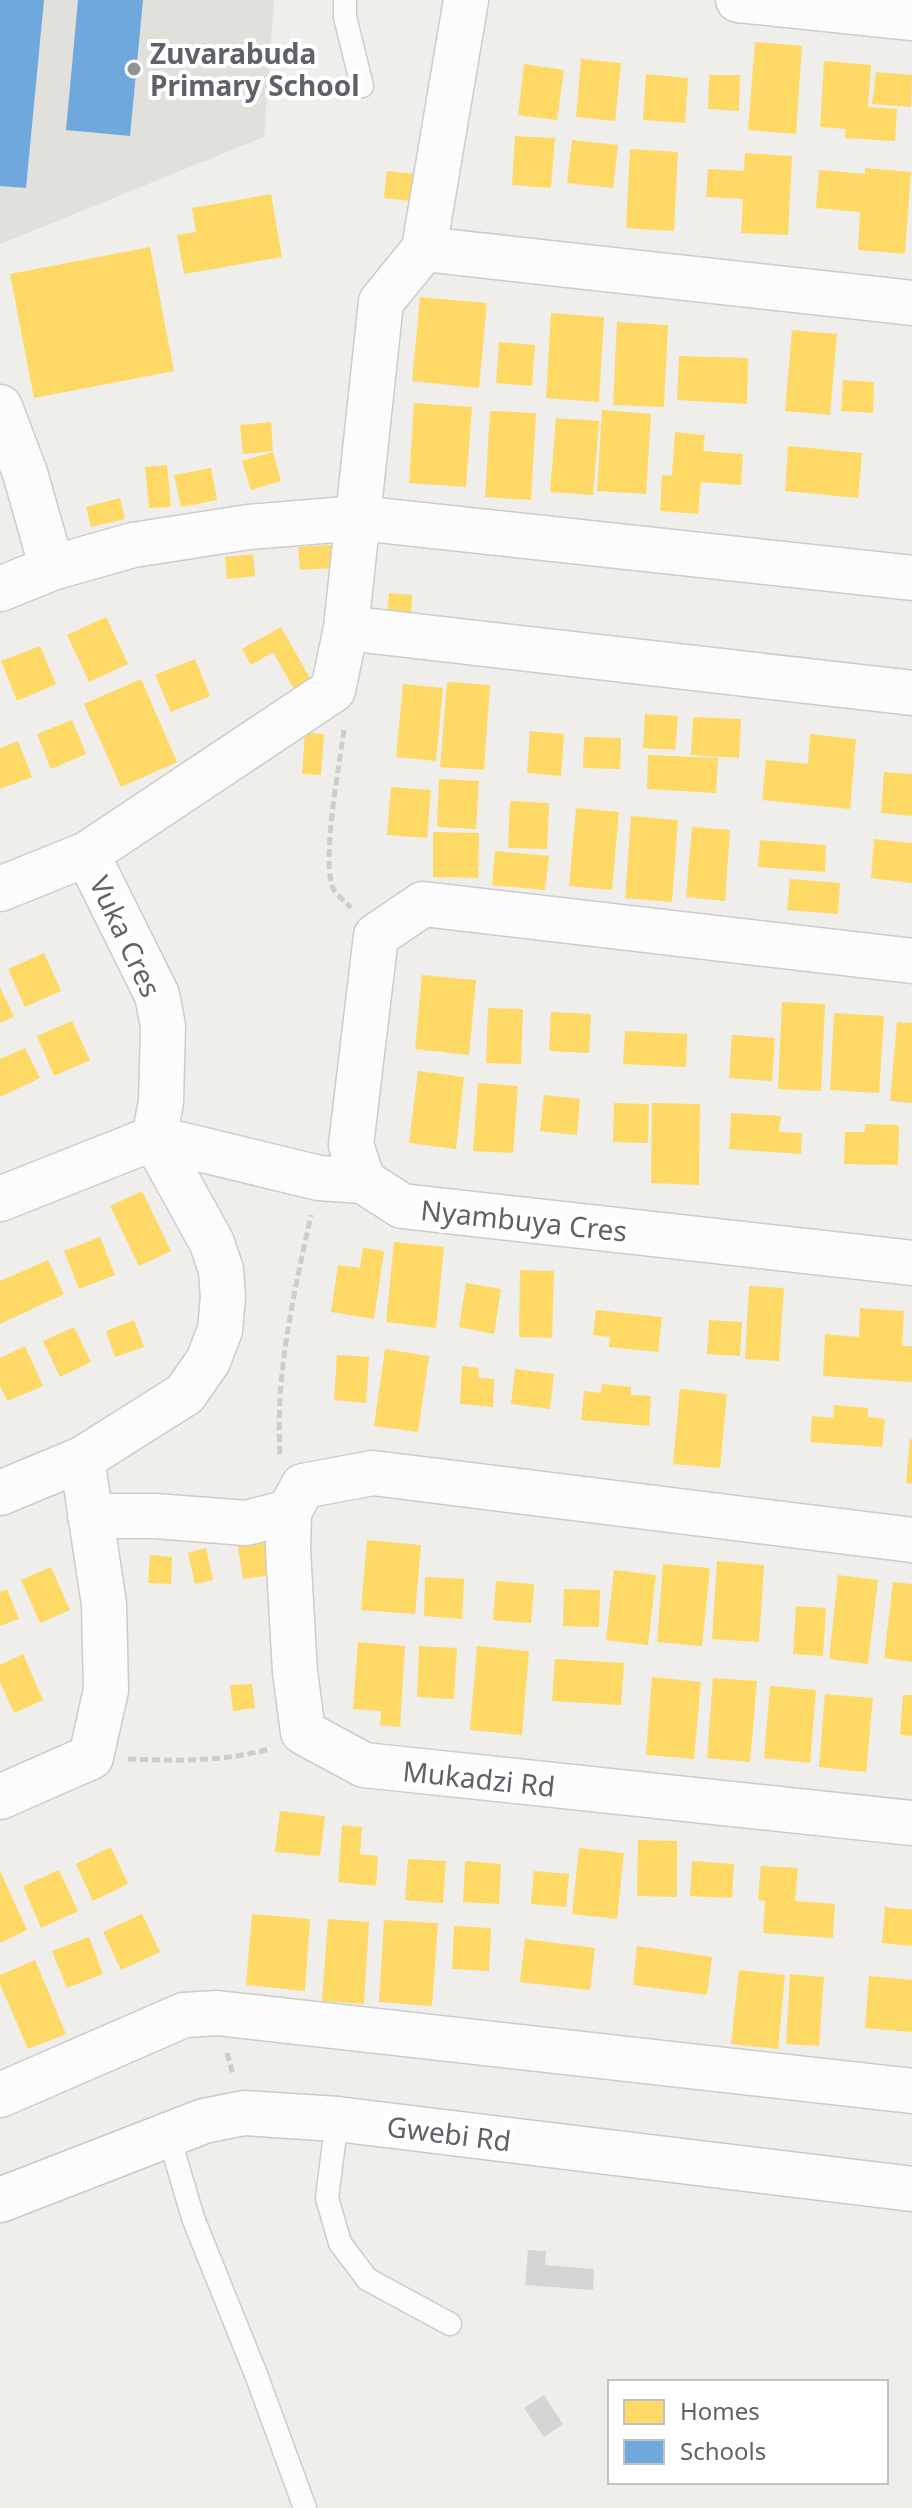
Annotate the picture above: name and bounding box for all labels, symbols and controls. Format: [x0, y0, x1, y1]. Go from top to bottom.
place label: Zuvarabuda Primary School [150, 34, 360, 104]
marker: Zuvarabuda Primary School [125, 60, 143, 78]
street label: Vuka Cres [81, 869, 171, 1003]
street label: Nyambuya Cres [419, 1190, 629, 1250]
street label: Mukadzi Rd [401, 1751, 557, 1805]
street label: Gwebi Rd [385, 2107, 513, 2159]
legend [608, 2380, 888, 2484]
text: Homes [680, 2394, 760, 2427]
text: Schools [680, 2434, 766, 2467]

